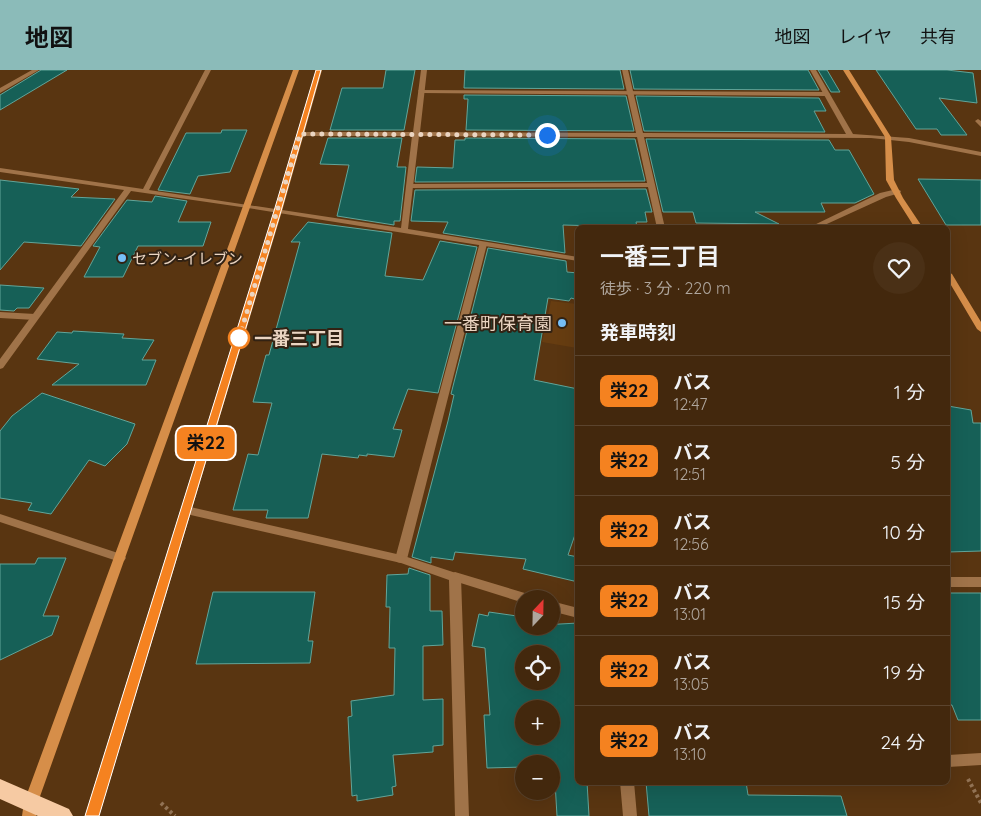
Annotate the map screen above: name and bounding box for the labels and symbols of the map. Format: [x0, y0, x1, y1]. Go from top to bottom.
your location [535, 123, 560, 148]
place label: セブン-イレブン [132, 249, 243, 268]
marker: セブン-イレブン [116, 252, 128, 264]
place label: 一番町保育園 [444, 312, 552, 335]
marker: 一番町保育園 [556, 317, 568, 329]
marker: 一番三丁目 [228, 327, 250, 349]
place label: 一番三丁目 [254, 327, 344, 350]
line badge: 栄22 [177, 427, 235, 459]
north arrow [515, 590, 560, 635]

